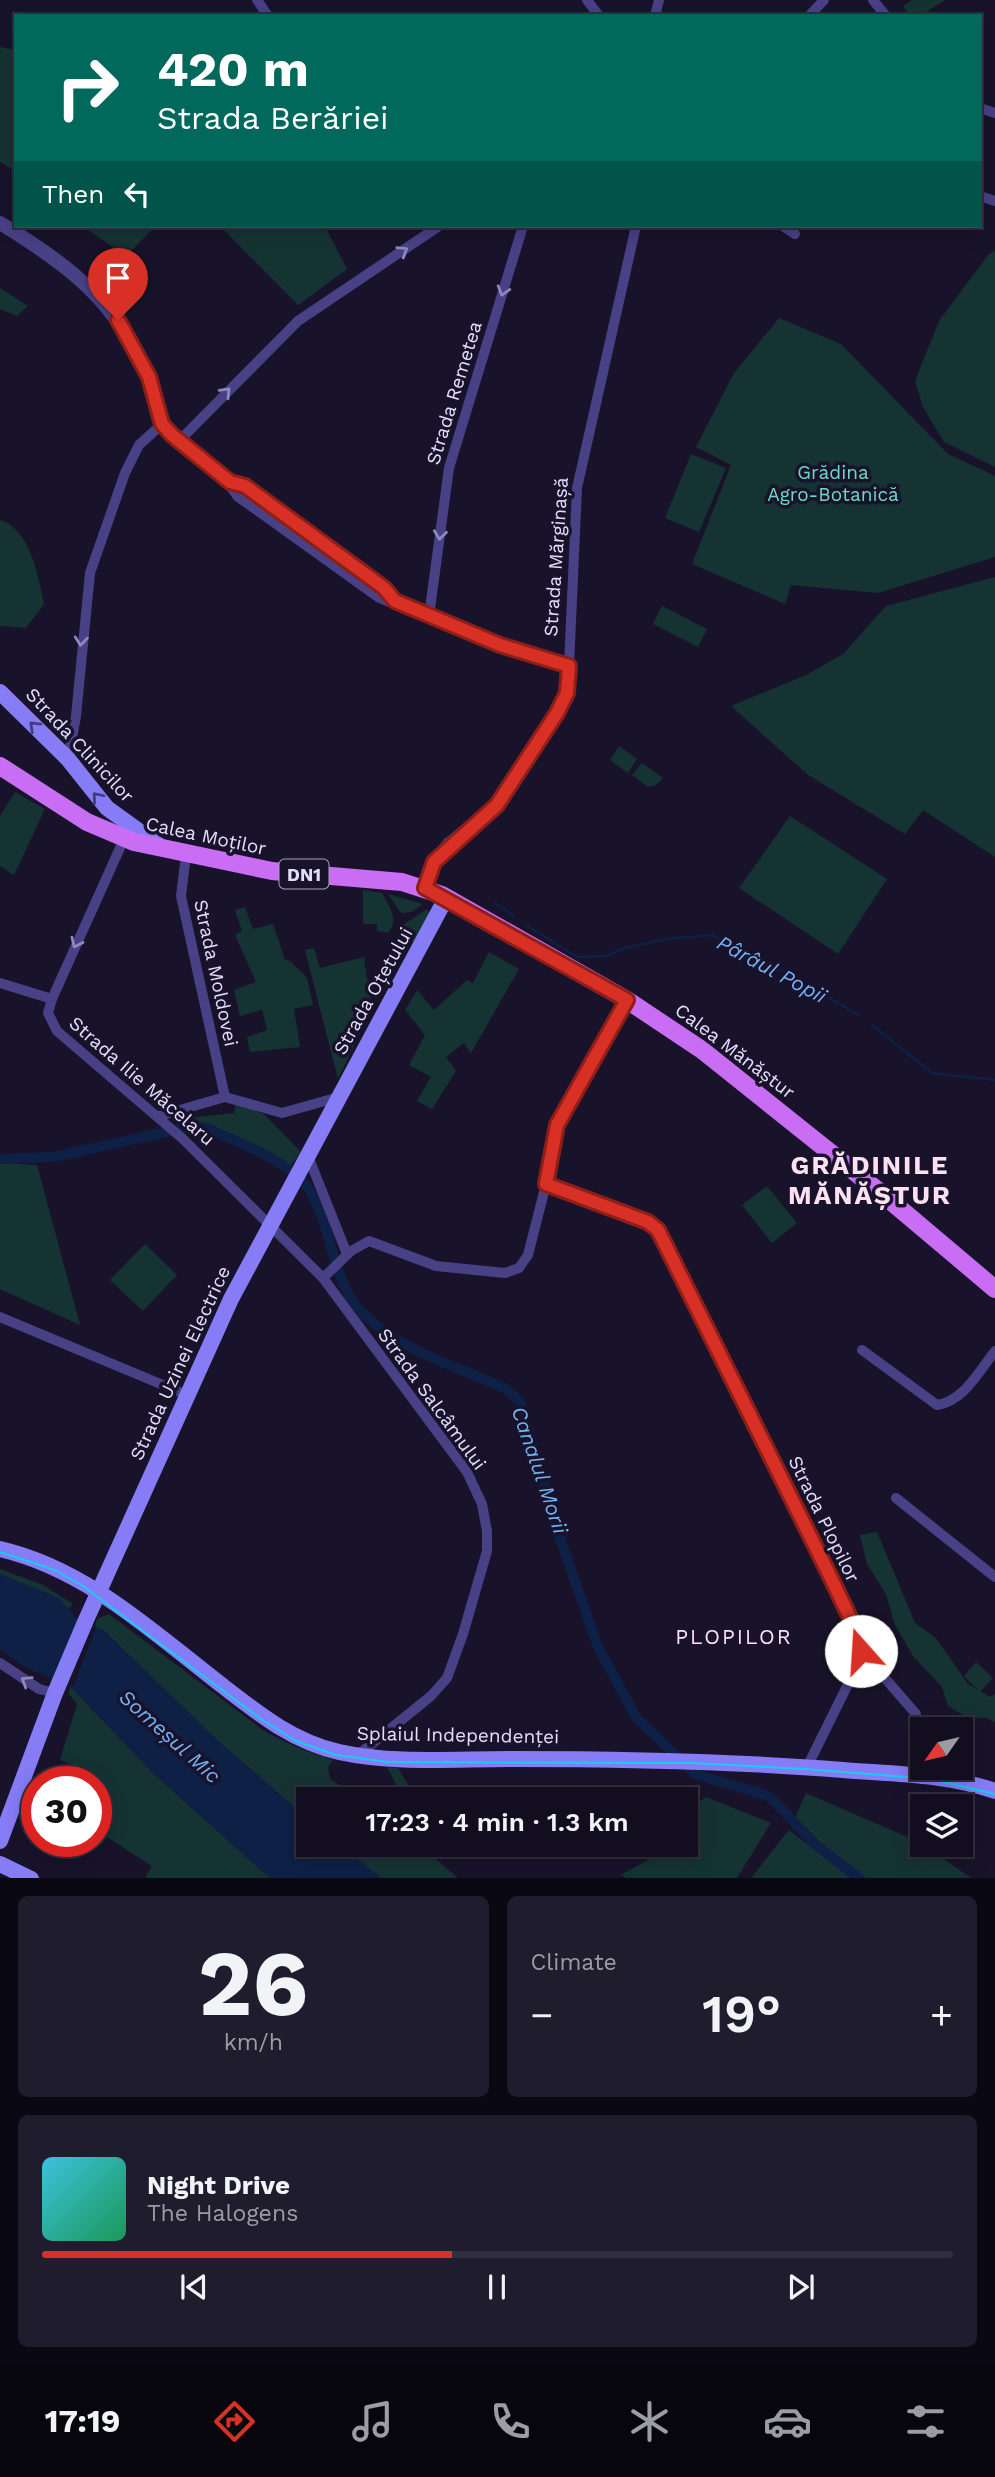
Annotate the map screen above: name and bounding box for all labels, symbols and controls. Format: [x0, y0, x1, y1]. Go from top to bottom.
text: 420 m [157, 40, 309, 98]
icon: right [42, 42, 133, 133]
text: Strada Berăriei [157, 99, 389, 137]
icon: left [118, 175, 156, 213]
text: Then [42, 179, 104, 209]
one-way arrow [396, 247, 409, 260]
pin [88, 248, 148, 320]
icon: arrive [99, 259, 137, 297]
one-way arrow [497, 285, 512, 297]
street label: Strada Remetea [421, 318, 487, 468]
one-way arrow [217, 387, 230, 400]
park label: Grădina Agro-Botanică [767, 461, 899, 506]
street label: Strada Mărginașă [539, 476, 573, 637]
one-way arrow [432, 529, 447, 541]
one-way arrow [74, 635, 89, 646]
street label: Strada Clinicilor [21, 683, 139, 807]
one-way arrow [29, 721, 42, 734]
one-way arrow [93, 792, 106, 805]
street label: Calea Moților [144, 812, 269, 860]
road number: DN1 [280, 860, 328, 888]
street label: Strada Moldovei [189, 897, 243, 1049]
street label: Strada Oțetului [328, 923, 418, 1059]
water label: Pârâul Popii [713, 930, 832, 1009]
one-way arrow [70, 936, 84, 948]
street label: Calea Mănăștur [670, 998, 800, 1104]
street label: Strada Ilie Măcelaru [64, 1011, 220, 1151]
district label: GRĂDINILE MĂNĂȘTUR [788, 1150, 952, 1210]
street label: Strada Uzinei Electrice [125, 1262, 235, 1464]
street label: Strada Salcâmului [373, 1324, 491, 1474]
water label: Canalul Morii [507, 1403, 574, 1537]
street label: Strada Plopilor [783, 1452, 865, 1586]
position arrow [824, 1614, 898, 1688]
district label: PLOPILOR [675, 1624, 793, 1649]
one-way arrow [20, 1677, 33, 1690]
water label: Someșul Mic [114, 1684, 226, 1788]
north arrow [910, 1717, 973, 1780]
map controls [910, 1717, 973, 1857]
street label: Splaiul Independenței [357, 1722, 559, 1748]
speed limit sign: 30 [21, 1766, 112, 1857]
button: layers [910, 1794, 973, 1857]
text: 17:23 · 4 min · 1.3 km [365, 1807, 629, 1837]
text: 26 [198, 1930, 308, 2037]
text: Climate [531, 1949, 617, 1976]
text: 19° [702, 1984, 781, 2045]
text: − [531, 1993, 553, 2037]
text: + [930, 1993, 953, 2037]
text: km/h [224, 2029, 283, 2056]
text: Night Drive [147, 2170, 290, 2200]
text: The Halogens [147, 2200, 298, 2227]
icon: previous [175, 2268, 213, 2306]
icon: pause [478, 2268, 516, 2306]
icon: next [782, 2268, 820, 2306]
icon: directions [210, 2397, 259, 2446]
icon: music [348, 2397, 397, 2446]
icon: phone [486, 2397, 535, 2446]
icon: climate [625, 2397, 674, 2446]
icon: car [763, 2397, 812, 2446]
icon: filters [901, 2397, 950, 2446]
text: 17:19 [45, 2402, 120, 2440]

